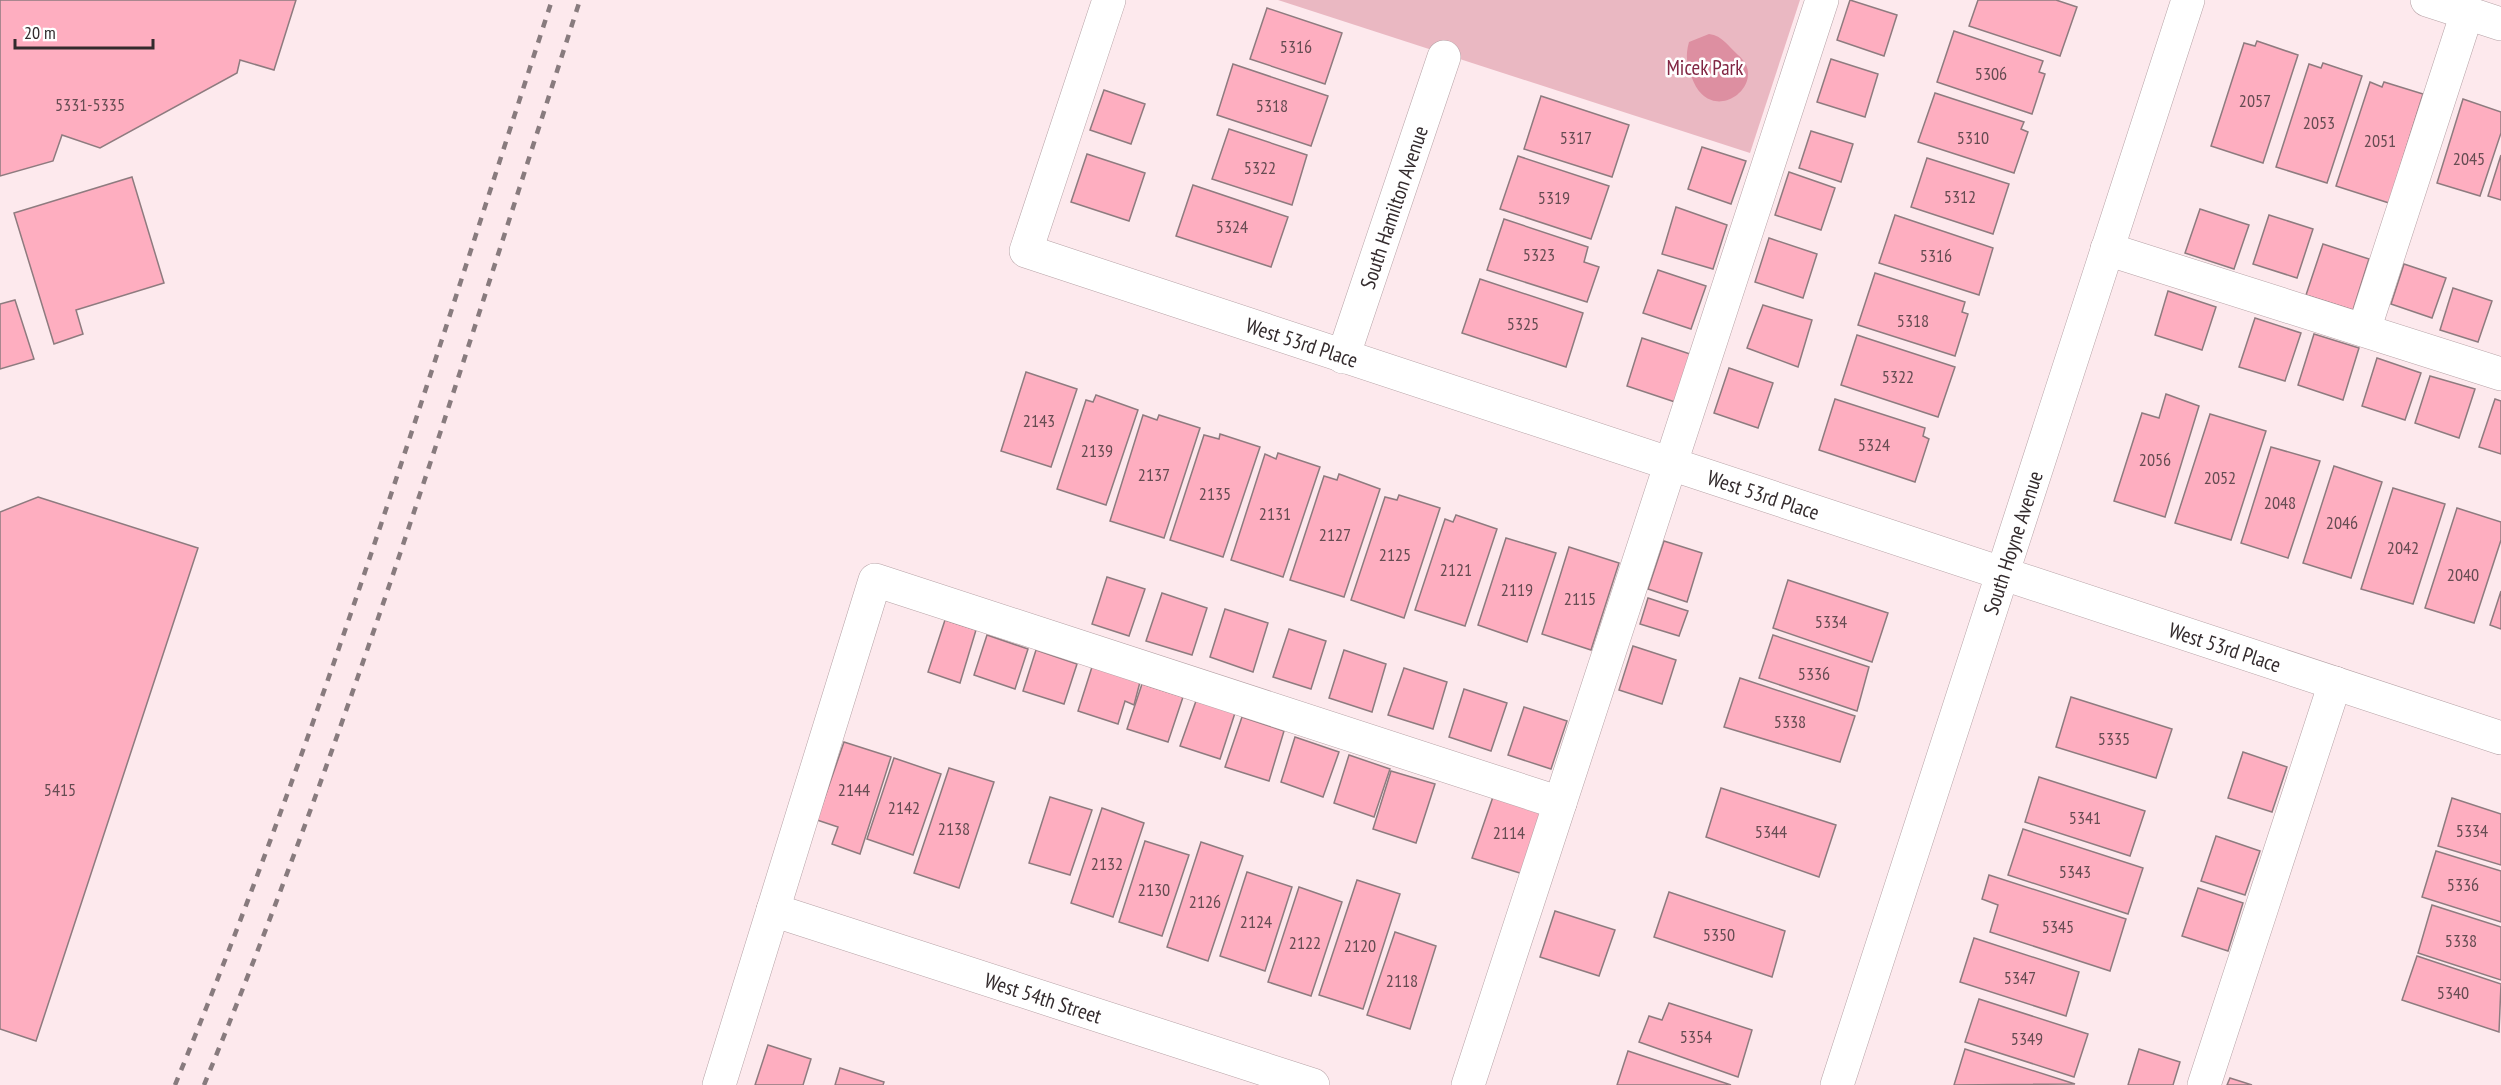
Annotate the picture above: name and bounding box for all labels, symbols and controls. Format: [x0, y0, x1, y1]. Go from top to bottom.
scale bar [15, 12, 153, 50]
text: 20 m [24, 21, 56, 44]
house number: 5316 [1280, 35, 1312, 58]
park label: Micek Park [1666, 54, 1744, 81]
house number: 5306 [1975, 62, 2007, 85]
house number: 2057 [2239, 89, 2271, 112]
house number: 5331-5335 [55, 93, 125, 116]
house number: 5318 [1256, 94, 1288, 117]
house number: 2053 [2303, 111, 2335, 134]
street label: South Hamilton Avenue [1353, 122, 1433, 292]
house number: 5317 [1560, 126, 1592, 149]
house number: 5310 [1957, 126, 1989, 149]
house number: 2051 [2364, 129, 2396, 152]
house number: 2045 [2453, 147, 2485, 170]
house number: 5322 [1244, 156, 1276, 179]
house number: 5312 [1944, 185, 1976, 208]
house number: 5319 [1538, 186, 1570, 209]
house number: 5324 [1216, 215, 1248, 238]
house number: 5323 [1523, 243, 1555, 266]
house number: 5316 [1920, 244, 1952, 267]
house number: 5318 [1897, 309, 1929, 332]
street label: West 53rd Place [1243, 311, 1361, 373]
house number: 5325 [1507, 312, 1539, 335]
house number: 5322 [1882, 365, 1914, 388]
house number: 2143 [1023, 409, 1055, 432]
house number: 5324 [1858, 433, 1890, 456]
house number: 2139 [1081, 439, 1113, 462]
house number: 2056 [2139, 448, 2171, 471]
house number: 2137 [1138, 463, 1170, 486]
street label: West 53rd Place [1704, 463, 1823, 526]
house number: 2052 [2204, 466, 2236, 489]
street label: South Hoyne Avenue [1977, 467, 2048, 618]
house number: 2135 [1199, 482, 1231, 505]
house number: 2048 [2264, 491, 2296, 514]
house number: 2131 [1259, 502, 1291, 525]
house number: 2046 [2326, 511, 2358, 534]
house number: 2127 [1319, 523, 1351, 546]
house number: 2042 [2387, 536, 2419, 559]
house number: 2125 [1379, 543, 1411, 566]
house number: 2121 [1440, 558, 1472, 581]
house number: 2040 [2447, 563, 2479, 586]
house number: 2119 [1501, 578, 1533, 601]
house number: 2115 [1564, 587, 1596, 610]
house number: 5334 [1815, 610, 1847, 633]
street label: West 53rd Place [2166, 616, 2284, 678]
house number: 5336 [1798, 662, 1830, 685]
house number: 5338 [1774, 710, 1806, 733]
house number: 5335 [2098, 727, 2130, 750]
house number: 5415 [44, 778, 76, 801]
house number: 2144 [838, 778, 870, 801]
house number: 2142 [888, 796, 920, 819]
house number: 5341 [2069, 806, 2101, 829]
house number: 2138 [938, 817, 970, 840]
house number: 5334 [2456, 819, 2488, 842]
house number: 5344 [1755, 820, 1787, 843]
house number: 2114 [1493, 821, 1525, 844]
house number: 2132 [1091, 852, 1123, 875]
house number: 5343 [2059, 860, 2091, 883]
house number: 5336 [2447, 873, 2479, 896]
house number: 2130 [1138, 878, 1170, 901]
house number: 2126 [1189, 890, 1221, 913]
house number: 2124 [1240, 910, 1272, 933]
house number: 5345 [2042, 915, 2074, 938]
house number: 5350 [1703, 923, 1735, 946]
house number: 5338 [2445, 929, 2477, 952]
house number: 2122 [1289, 931, 1321, 954]
house number: 2120 [1344, 934, 1376, 957]
street label: West 54th Street [981, 966, 1105, 1029]
house number: 5347 [2004, 966, 2036, 989]
house number: 2118 [1386, 969, 1418, 992]
house number: 5340 [2437, 981, 2469, 1004]
house number: 5354 [1680, 1025, 1712, 1048]
house number: 5349 [2011, 1027, 2043, 1050]

